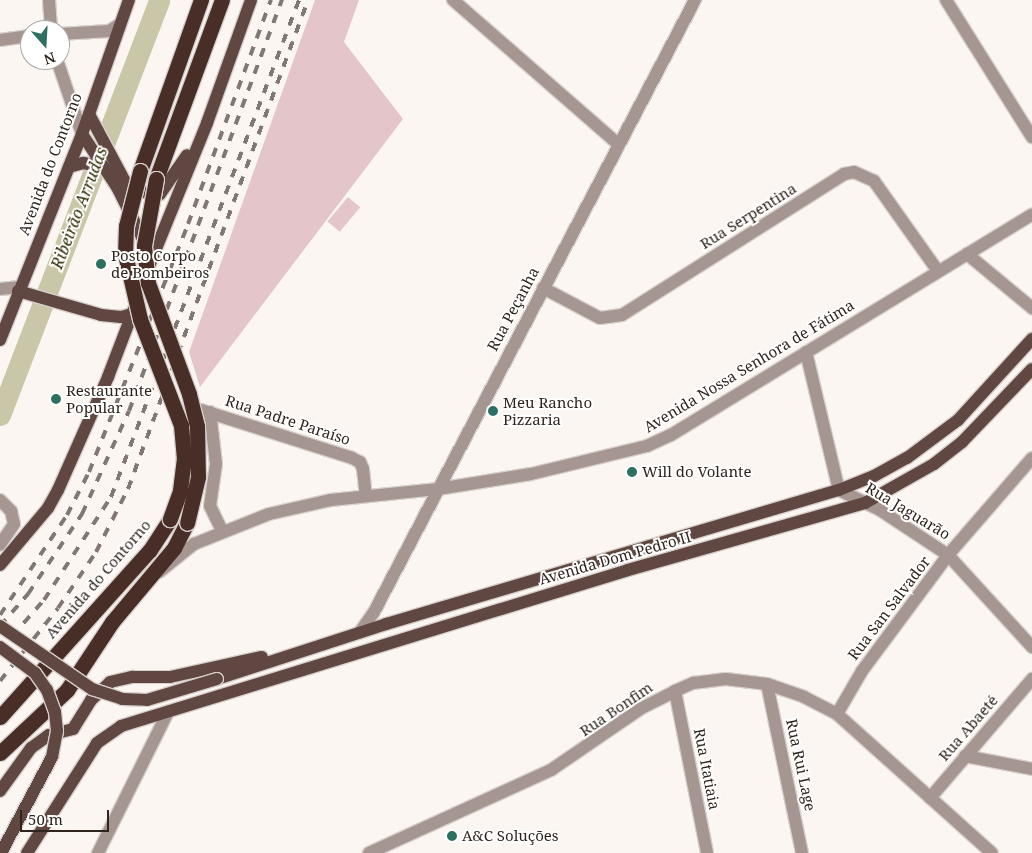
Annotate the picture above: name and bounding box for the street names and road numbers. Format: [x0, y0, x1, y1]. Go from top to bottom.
street label: Avenida do Contorno [15, 90, 85, 238]
street label: Rua Serpentina [697, 179, 799, 253]
street label: Rua Peçanha [483, 264, 543, 354]
street label: Avenida Nossa Senhora de Fátima [641, 296, 857, 436]
street label: Rua Padre Paraíso [223, 391, 353, 449]
street label: Rua Jaguarão [862, 479, 954, 543]
street label: Avenida do Contorno [42, 516, 154, 642]
street label: Avenida Dom Pedro II [537, 528, 693, 588]
street label: Rua San Salvador [844, 553, 934, 663]
street label: Rua Bonfim [576, 678, 656, 740]
street label: Rua Abaeté [935, 691, 1001, 765]
street label: Rua Rui Lage [782, 717, 820, 813]
street label: Rua Itatiaia [690, 727, 724, 811]

